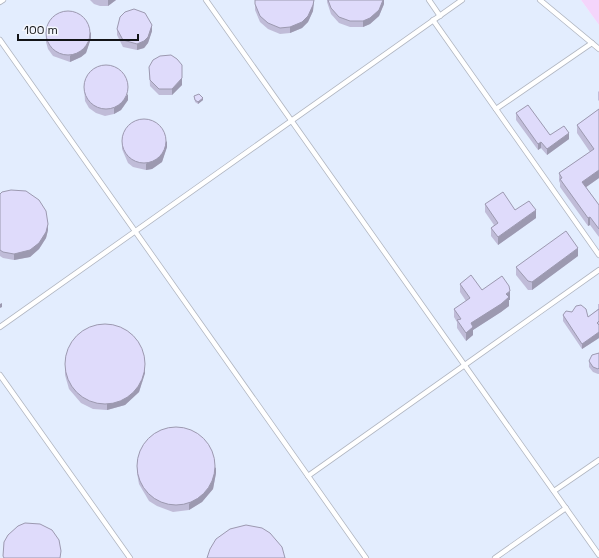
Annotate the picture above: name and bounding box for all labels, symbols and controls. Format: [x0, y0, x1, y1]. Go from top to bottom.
scale bar [18, 16, 138, 42]
text: 100 m [24, 22, 58, 38]

